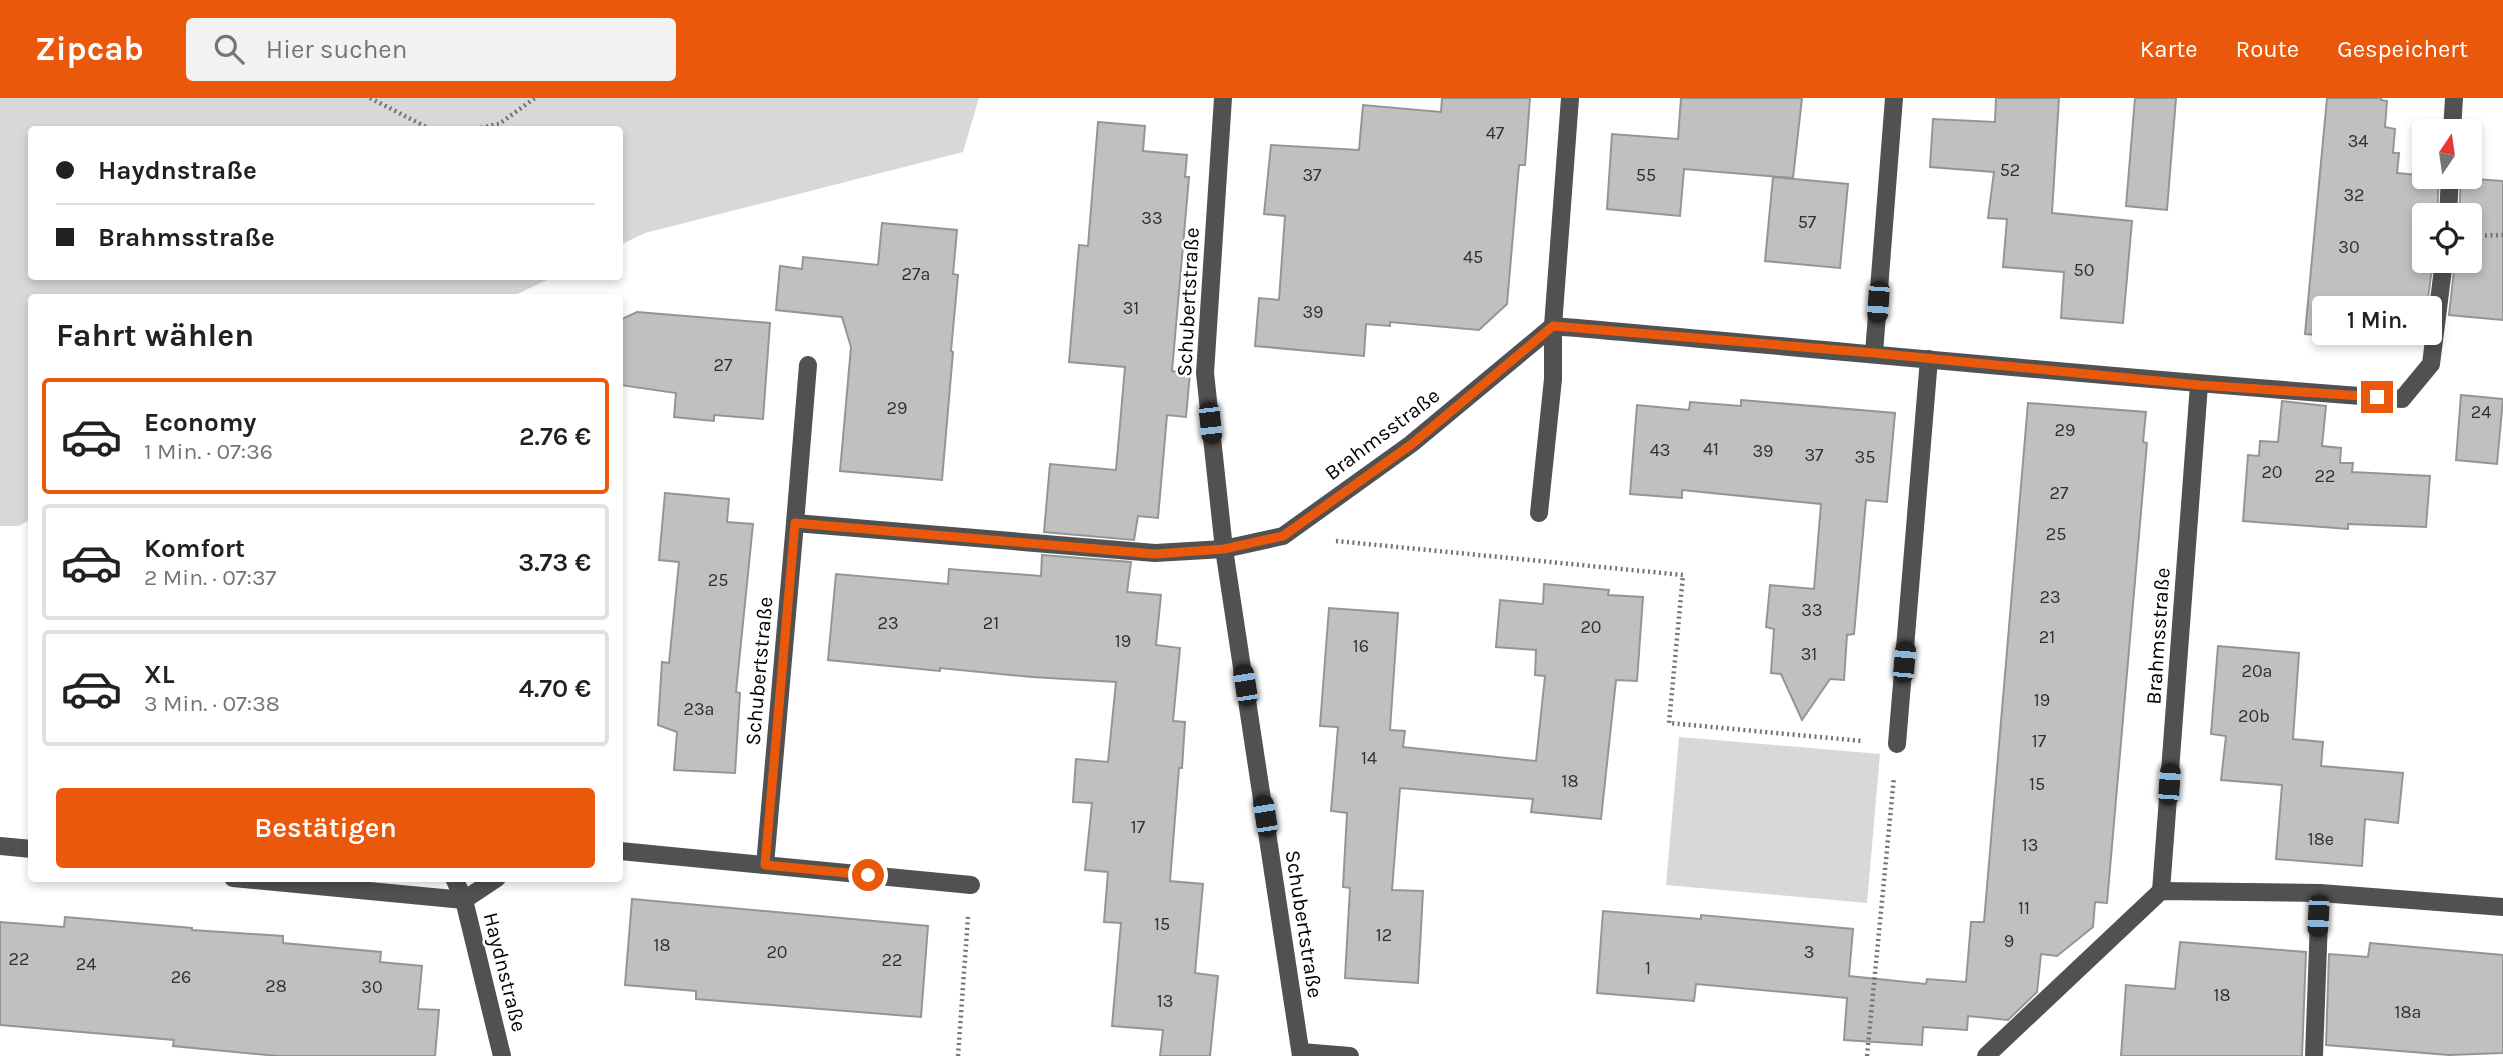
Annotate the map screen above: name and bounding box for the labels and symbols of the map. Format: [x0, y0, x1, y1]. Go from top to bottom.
north arrow [2412, 119, 2482, 189]
house number: 47 [1486, 122, 1505, 144]
house number: 34 [2348, 130, 2368, 152]
house number: 52 [2000, 159, 2020, 181]
house number: 37 [1302, 164, 1322, 186]
house number: 55 [1636, 164, 1656, 186]
house number: 32 [2343, 184, 2365, 206]
house number: 33 [1141, 207, 1163, 229]
house number: 57 [1798, 211, 1817, 233]
street label: Schubertstraße [1172, 227, 1204, 377]
house number: 30 [2338, 236, 2360, 258]
house number: 45 [1463, 246, 1483, 268]
house number: 50 [2074, 259, 2094, 281]
house number: 27a [902, 263, 930, 285]
car [1867, 280, 1890, 324]
callout: 1 Min. [2312, 296, 2442, 344]
house number: 31 [1123, 297, 1139, 319]
house number: 39 [1302, 301, 1324, 323]
house number: 27 [714, 354, 733, 376]
route end [2361, 381, 2393, 413]
street label: Brahmsstraße [1320, 383, 1444, 485]
house number: 29 [887, 397, 907, 419]
car [1198, 401, 1223, 445]
house number: 24 [2471, 401, 2491, 423]
house number: 29 [2055, 419, 2075, 441]
house number: 41 [1703, 438, 1719, 460]
house number: 43 [1650, 439, 1670, 461]
house number: 39 [1752, 440, 1774, 462]
house number: 37 [1804, 444, 1824, 466]
house number: 35 [1855, 446, 1875, 468]
house number: 20 [2261, 461, 2283, 483]
house number: 22 [2315, 465, 2335, 487]
house number: 27 [2050, 482, 2069, 504]
house number: 25 [2046, 523, 2066, 545]
street label: Brahmsstraße [2141, 567, 2175, 705]
house number: 25 [708, 569, 728, 591]
house number: 23 [2039, 586, 2061, 608]
street label: Schubertstraße [741, 596, 777, 746]
house number: 33 [1801, 599, 1823, 621]
house number: 23 [877, 612, 899, 634]
house number: 21 [983, 612, 999, 634]
house number: 20 [1580, 616, 1602, 638]
house number: 21 [2039, 626, 2055, 648]
house number: 19 [1115, 630, 1131, 652]
house number: 16 [1353, 635, 1369, 657]
car [1892, 640, 1917, 684]
house number: 31 [1801, 643, 1817, 665]
house number: 20a [2241, 660, 2273, 682]
car [1232, 663, 1259, 707]
house number: 19 [2034, 689, 2050, 711]
house number: 23a [684, 698, 714, 720]
house number: 20b [2238, 705, 2270, 727]
house number: 17 [2032, 730, 2047, 752]
house number: 14 [1361, 747, 1377, 769]
car [2158, 762, 2181, 806]
house number: 18 [1561, 770, 1579, 792]
house number: 15 [2029, 773, 2045, 795]
car [1252, 794, 1279, 838]
house number: 17 [1131, 816, 1146, 838]
house number: 18e [2308, 828, 2334, 850]
house number: 13 [2022, 834, 2038, 856]
street label: Schubertstraße [1280, 848, 1328, 1000]
route start [852, 859, 884, 891]
car [2307, 894, 2330, 938]
house number: 11 [2018, 897, 2030, 919]
street label: Haydnstraße [479, 910, 531, 1034]
house number: 15 [1154, 913, 1170, 935]
house number: 12 [1376, 924, 1392, 946]
house number: 9 [2004, 930, 2014, 952]
house number: 18 [653, 934, 671, 956]
house number: 20 [766, 941, 788, 963]
house number: 3 [1804, 941, 1814, 963]
house number: 22 [9, 948, 29, 970]
house number: 22 [882, 949, 902, 971]
house number: 24 [76, 953, 96, 975]
house number: 1 [1645, 957, 1651, 979]
house number: 26 [171, 966, 191, 988]
house number: 28 [265, 975, 287, 997]
house number: 30 [361, 976, 383, 998]
house number: 18 [2213, 984, 2231, 1006]
house number: 13 [1157, 990, 1173, 1012]
house number: 18a [2395, 1001, 2421, 1023]

